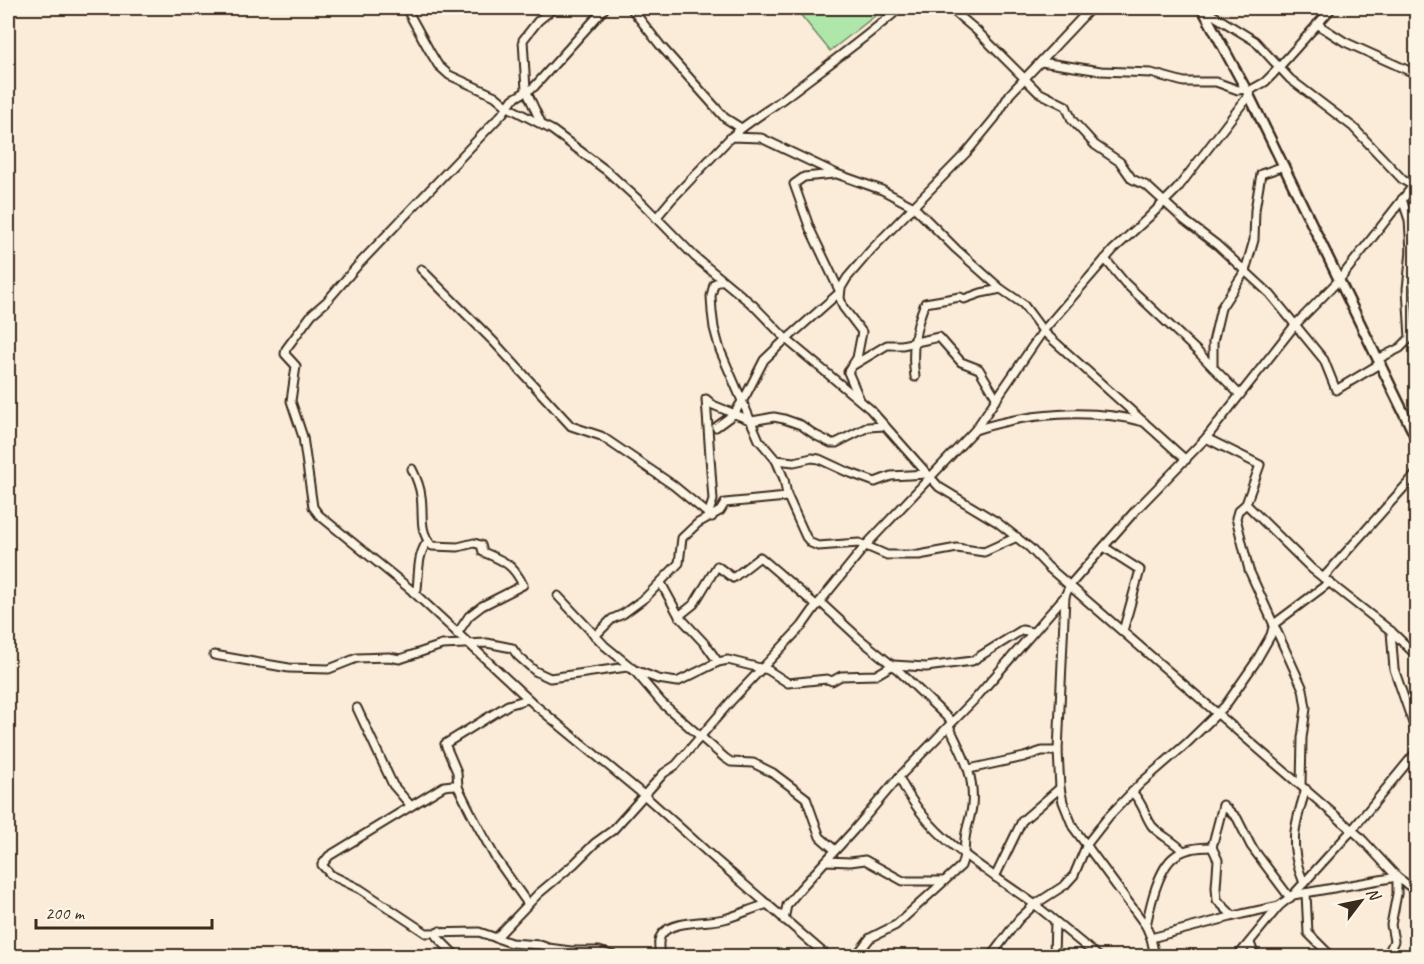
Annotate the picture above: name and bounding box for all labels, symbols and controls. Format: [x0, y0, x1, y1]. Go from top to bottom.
north arrow [1331, 871, 1391, 931]
text: N [1362, 884, 1386, 906]
scale bar [36, 892, 212, 930]
text: 200 m [45, 902, 86, 924]

